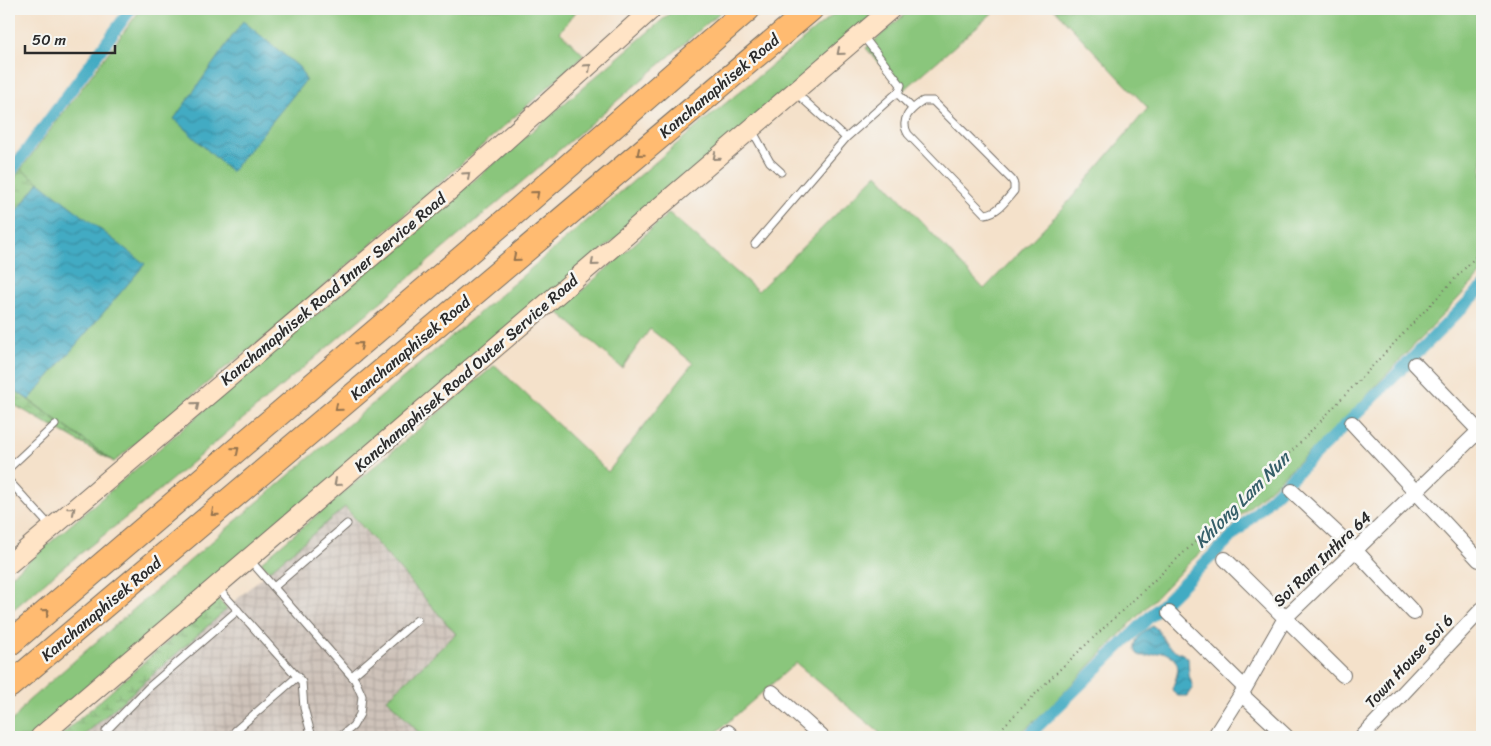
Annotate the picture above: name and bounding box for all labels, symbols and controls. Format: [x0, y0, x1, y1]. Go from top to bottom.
scale bar [25, 22, 115, 54]
street label: Kanchanaphisek Road [652, 25, 787, 146]
text: 50 m [32, 27, 67, 53]
one-way arrow [837, 46, 846, 55]
one-way arrow [582, 63, 591, 72]
one-way arrow [637, 147, 646, 156]
one-way arrow [713, 151, 722, 160]
one-way arrow [462, 172, 471, 181]
street label: Kanchanaphisek Road Inner Service Road [216, 189, 450, 389]
one-way arrow [531, 190, 540, 199]
one-way arrow [513, 252, 522, 261]
one-way arrow [590, 258, 599, 267]
street label: Kanchanaphisek Road Outer Service Road [347, 266, 586, 479]
street label: Kanchanaphisek Road [346, 292, 474, 404]
one-way arrow [354, 341, 363, 350]
one-way arrow [191, 401, 200, 410]
one-way arrow [335, 402, 344, 411]
water label: Khlong Lam Nun [1186, 443, 1299, 556]
one-way arrow [230, 448, 239, 456]
one-way arrow [334, 477, 343, 486]
street label: Soi Ram Inthra 64 [1266, 504, 1378, 614]
one-way arrow [67, 506, 76, 515]
one-way arrow [211, 507, 220, 516]
street label: Kanchanaphisek Road [34, 548, 169, 669]
street label: Town House Soi 6 [1357, 607, 1461, 715]
one-way arrow [40, 609, 49, 618]

